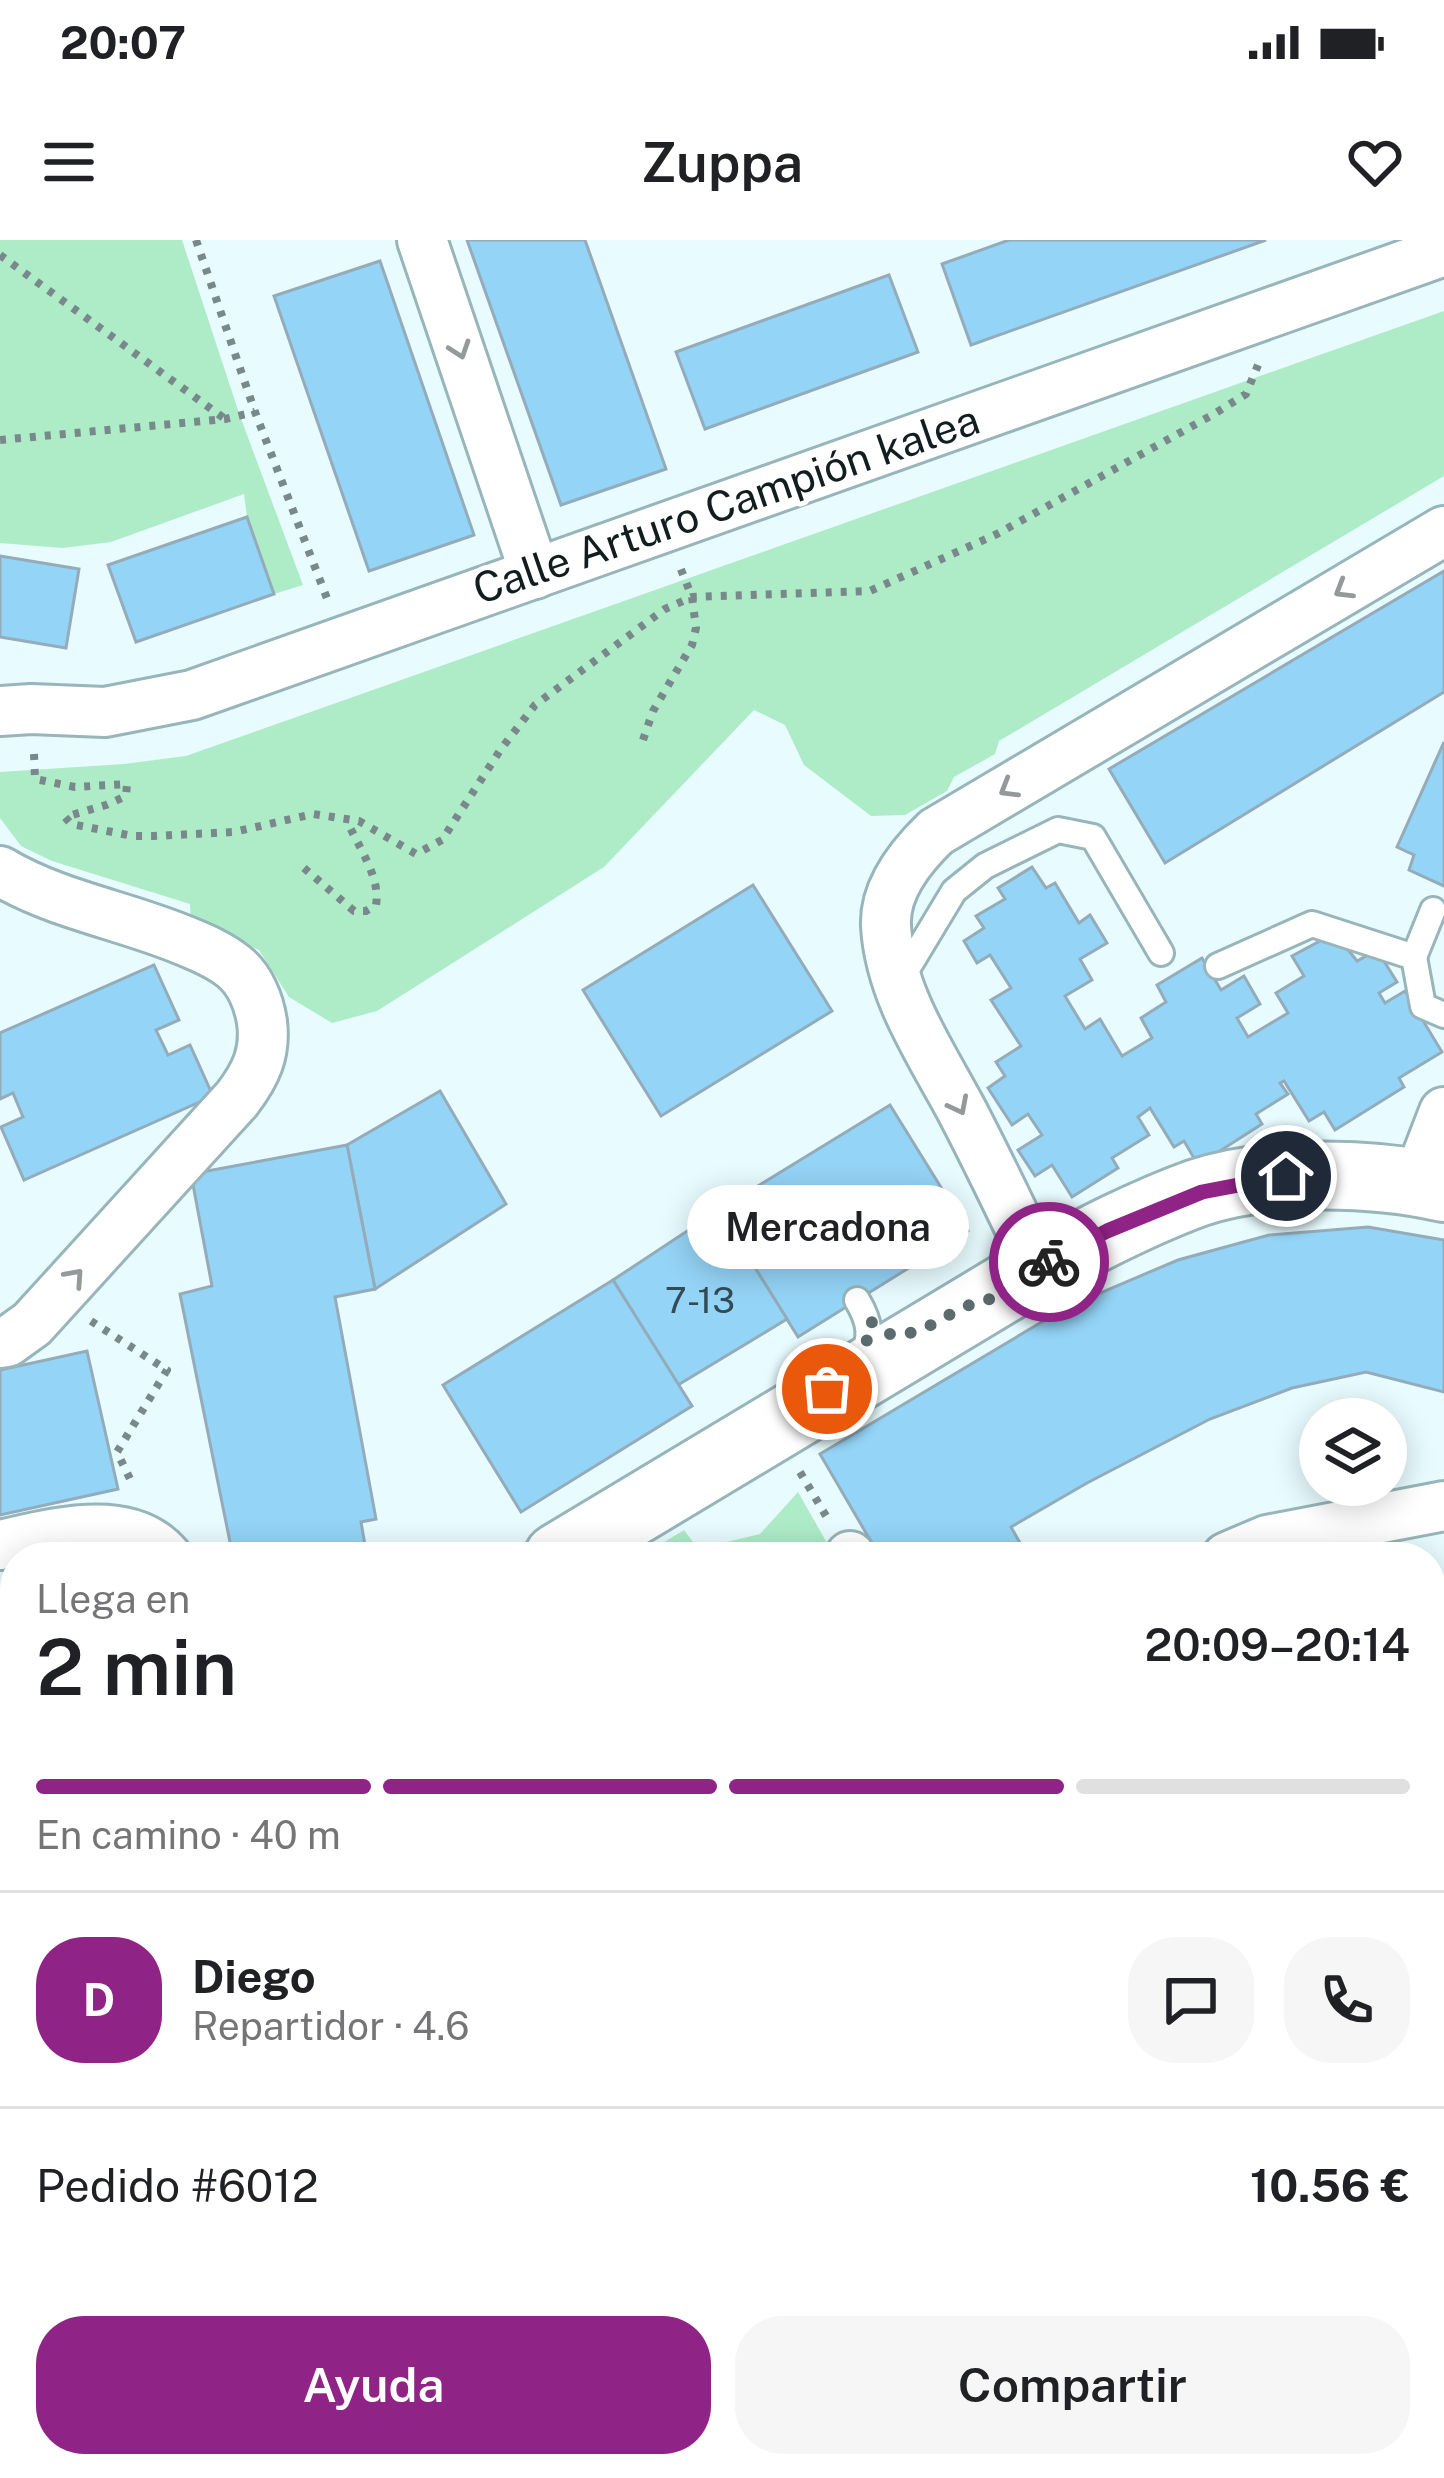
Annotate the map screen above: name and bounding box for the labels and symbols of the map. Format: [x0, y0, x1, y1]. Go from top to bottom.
one-way arrow [446, 339, 470, 360]
street label: Calle Arturo Campión kalea [466, 394, 985, 613]
one-way arrow [1334, 576, 1356, 598]
one-way arrow [999, 775, 1021, 797]
one-way arrow [945, 1093, 968, 1115]
pin [1235, 1125, 1337, 1227]
callout: Mercadona [686, 1185, 968, 1269]
courier [989, 1202, 1109, 1322]
one-way arrow [61, 1269, 82, 1290]
house number: 7-13 [665, 1279, 735, 1321]
pin [776, 1338, 878, 1440]

